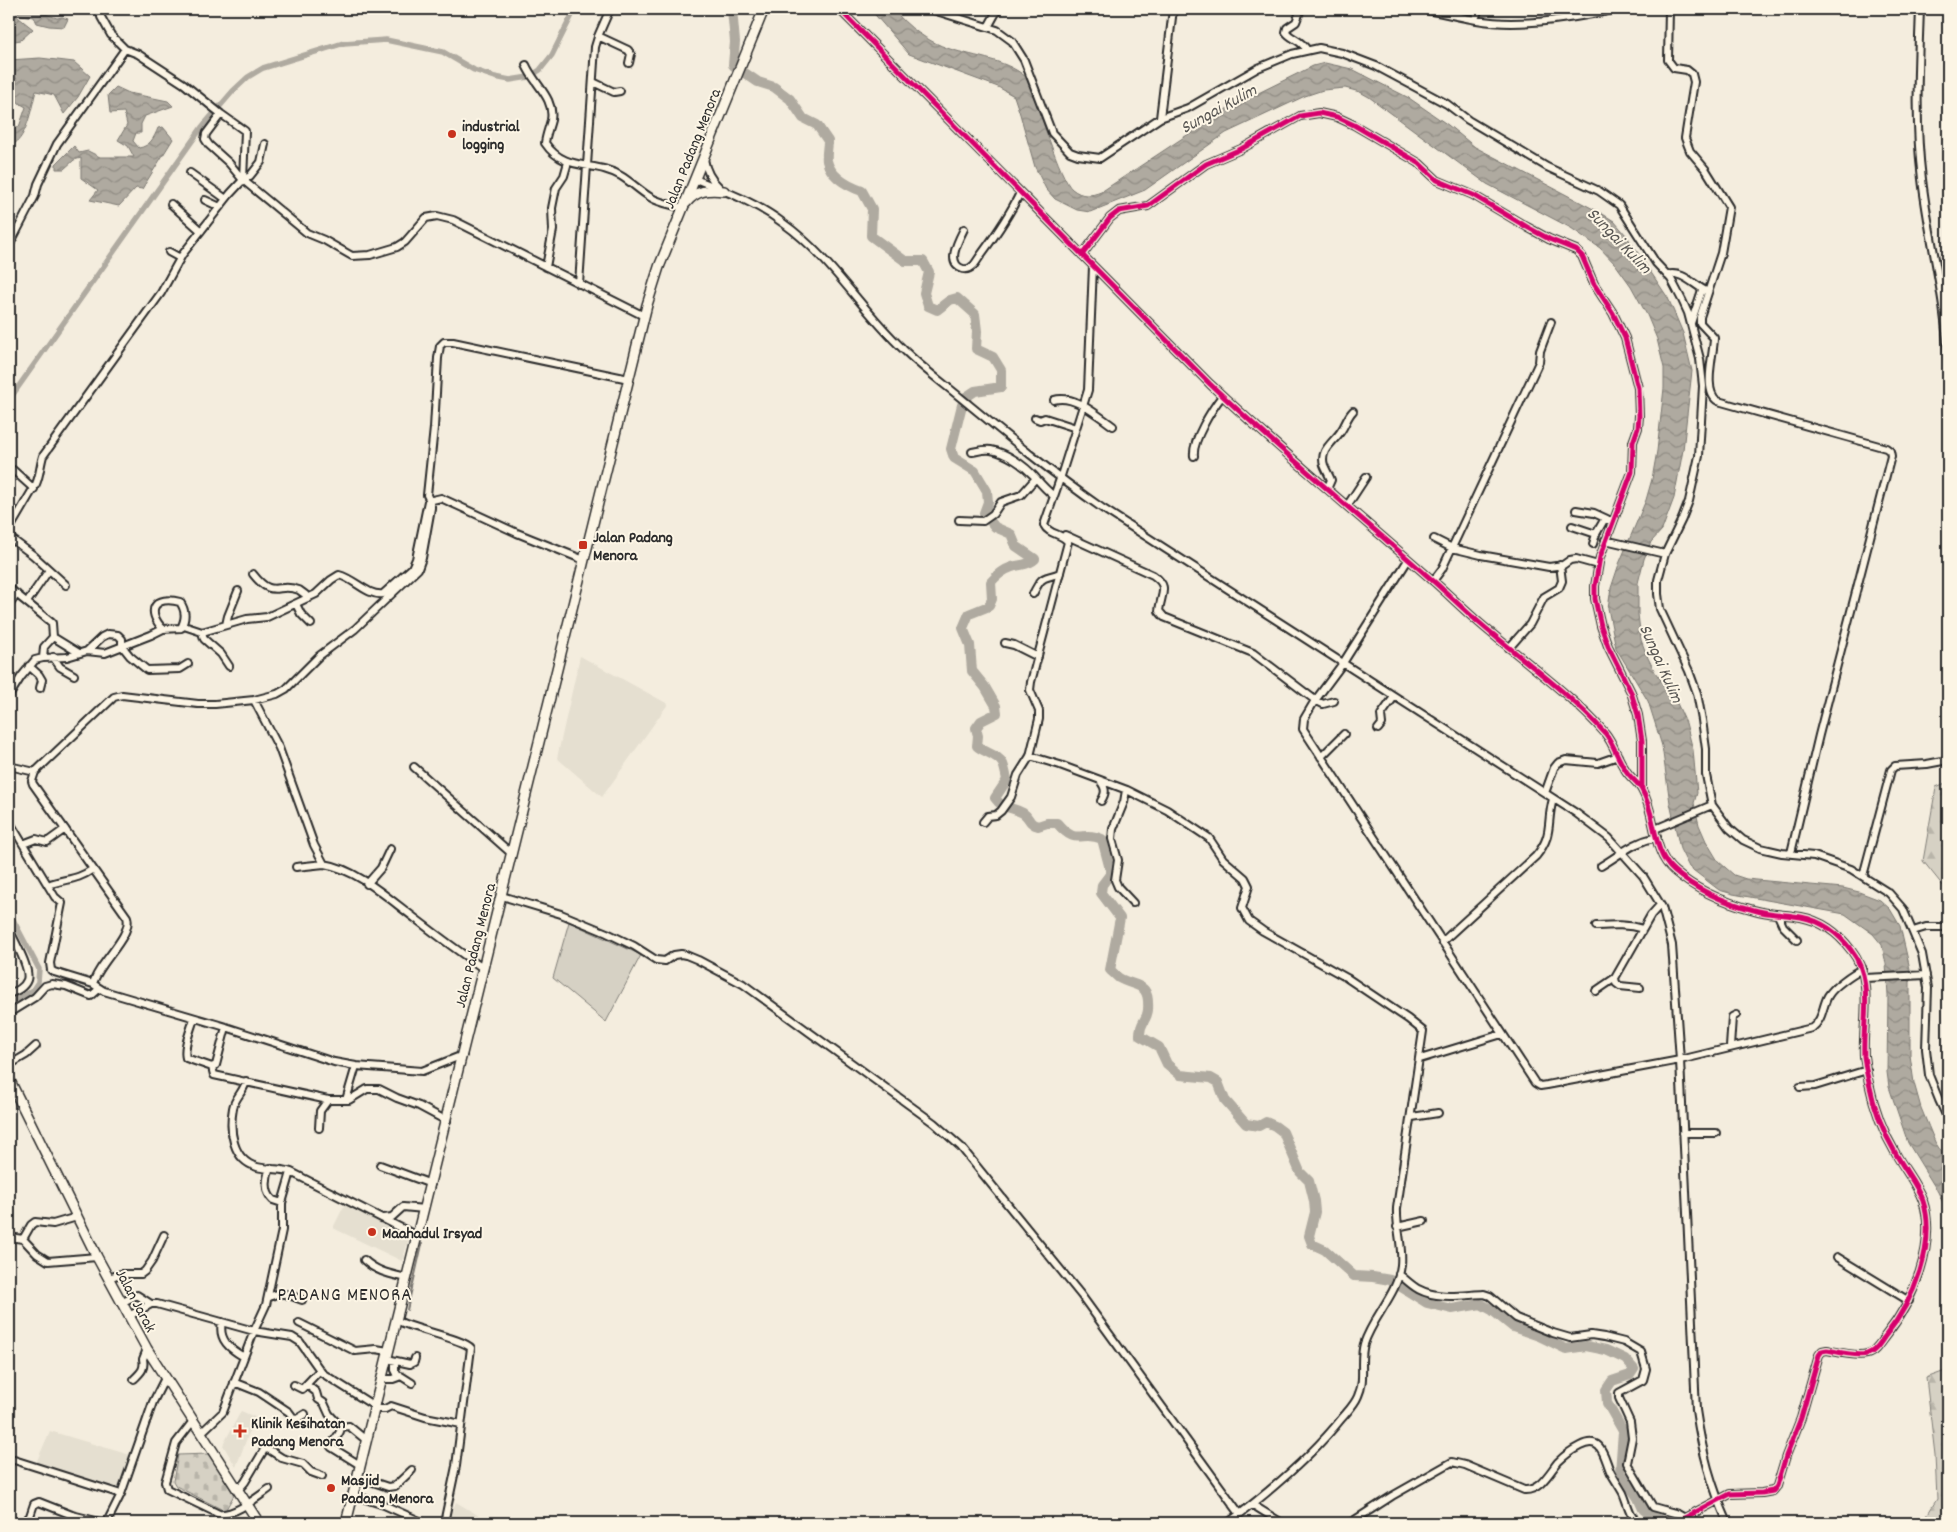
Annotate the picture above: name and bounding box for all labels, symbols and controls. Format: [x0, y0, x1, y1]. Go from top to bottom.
water label: Sungai Kulim [1177, 79, 1262, 141]
street label: Jalan Padang Menora [659, 85, 728, 213]
place label: industrial logging [462, 116, 520, 157]
marker: industrial logging [446, 128, 458, 140]
water label: Sungai Kulim [1580, 203, 1657, 281]
place label: Jalan Padang Menora [593, 527, 673, 568]
marker: Jalan Padang Menora [577, 539, 589, 551]
water label: Sungai Kulim [1631, 621, 1688, 708]
street label: Jalan Padang Menora [450, 880, 503, 1010]
place label: Maahadul Irsyad [382, 1223, 482, 1246]
marker: Maahadul Irsyad [366, 1226, 378, 1238]
street label: Jalan Jarak [108, 1265, 161, 1337]
district label: PADANG MENORA [277, 1283, 413, 1310]
place label: Klinik Kesihatan Padang Menora [251, 1413, 345, 1454]
marker: Klinik Kesihatan Padang Menora [233, 1424, 247, 1438]
place label: Masjid Padang Menora [341, 1470, 435, 1511]
marker: Masjid Padang Menora [325, 1482, 337, 1494]

